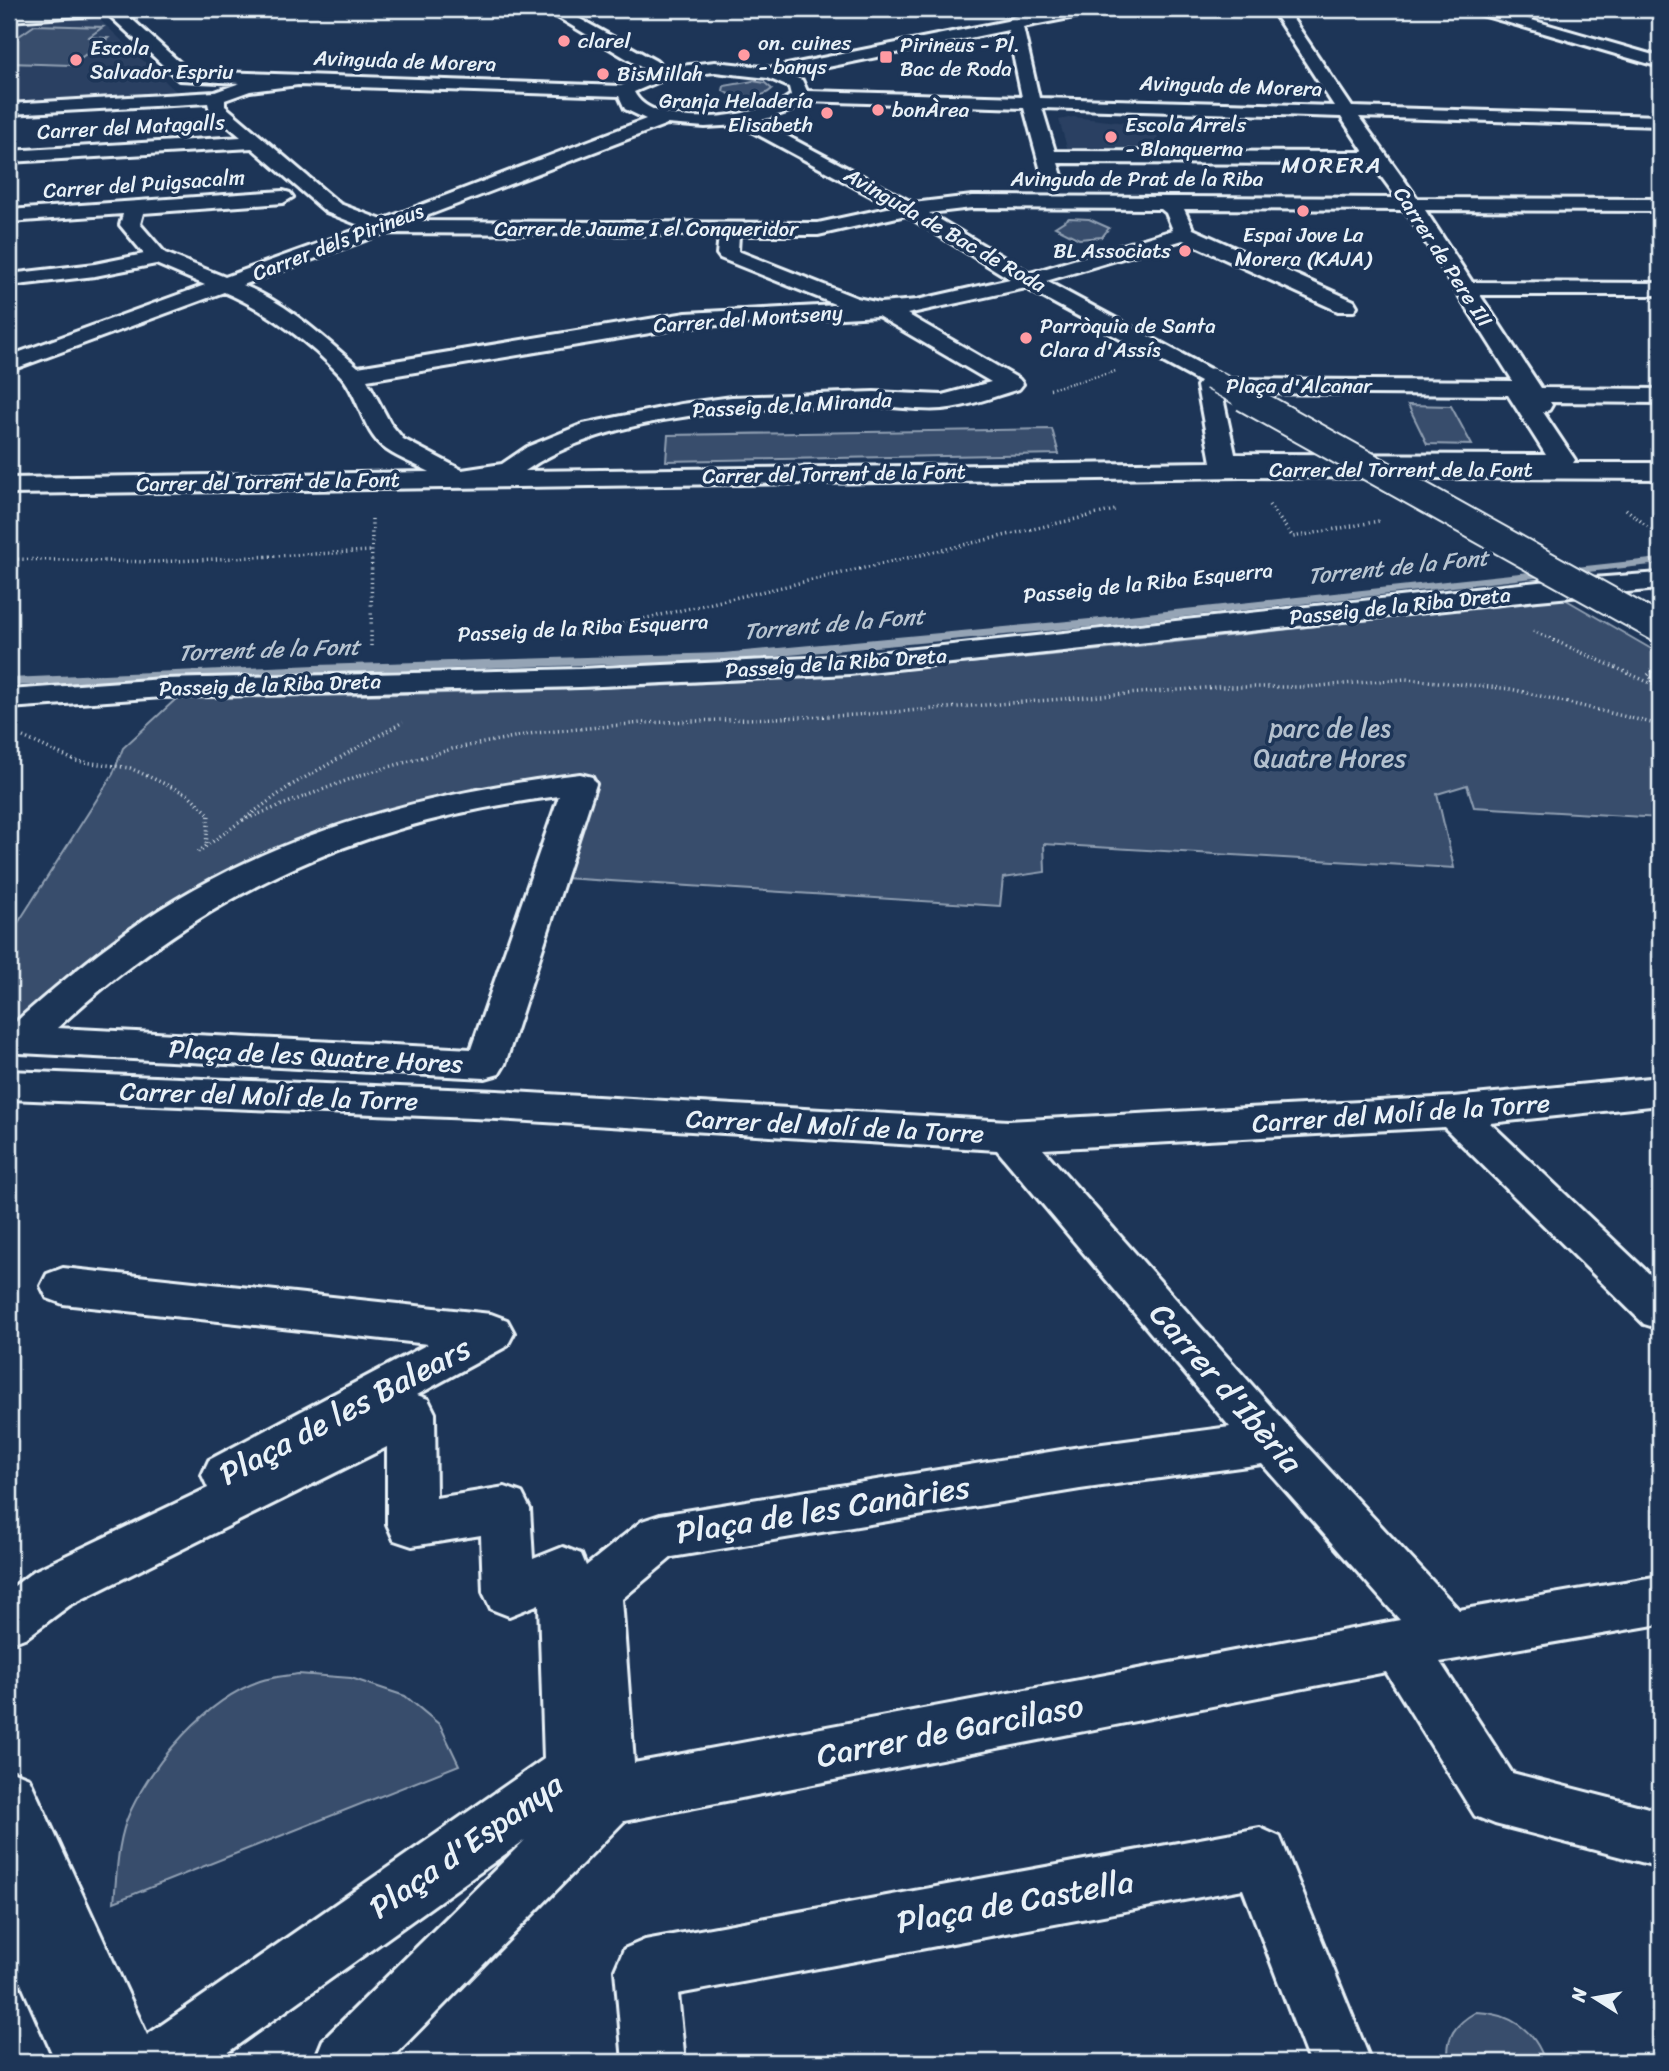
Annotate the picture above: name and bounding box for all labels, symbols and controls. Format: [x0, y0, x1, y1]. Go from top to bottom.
place label: clarel [578, 22, 631, 60]
place label: on. cuines - banys [758, 24, 852, 86]
place label: Pirineus - Pl. Bac de Roda [900, 26, 1020, 88]
place label: Escola Salvador Espriu [90, 29, 234, 91]
marker: clarel [556, 33, 572, 49]
street label: Avinguda de Morera [312, 39, 497, 83]
marker: on. cuines - banys [736, 47, 752, 63]
marker: Pirineus - Pl. Bac de Roda [878, 49, 894, 65]
marker: Escola Salvador Espriu [68, 52, 84, 68]
place label: BisMillah [617, 55, 703, 93]
street label: Avinguda de Morera [1138, 64, 1323, 108]
marker: BisMillah [595, 66, 611, 82]
place label: Granja Heladería Elisabeth [659, 82, 813, 144]
place label: bonÀrea [892, 91, 970, 129]
marker: bonÀrea [870, 102, 886, 118]
street label: Carrer del Matagalls [36, 103, 226, 151]
marker: Granja Heladería Elisabeth [819, 105, 835, 121]
place label: Escola Arrels - Blanquerna [1125, 106, 1247, 168]
marker: Escola Arrels - Blanquerna [1103, 129, 1119, 145]
district label: MORERA [1281, 145, 1383, 186]
street label: Avinguda de Bac de Roda [836, 156, 1054, 304]
street label: Carrer del Puigsacalm [42, 158, 246, 210]
street label: Avinguda de Prat de la Riba [1010, 160, 1264, 198]
street label: Carrer de Pere III [1383, 179, 1503, 336]
street label: Carrer dels Pirineus [247, 192, 430, 292]
marker: Espai Jove La Morera (KAJA) [1295, 203, 1311, 219]
street label: Carrer de Jaume I el Conqueridor [494, 210, 799, 248]
place label: Espai Jove La Morera (KAJA) [1235, 216, 1373, 278]
place label: BL Associats [1053, 232, 1171, 270]
marker: BL Associats [1177, 243, 1193, 259]
street label: Carrer del Montseny [652, 293, 844, 345]
place label: Parròquia de Santa Clara d'Assís [1040, 307, 1216, 369]
marker: Parròquia de Santa Clara d'Assís [1018, 330, 1034, 346]
street label: Plaça d'Alcanar [1226, 367, 1373, 405]
street label: Passeig de la Miranda [691, 381, 893, 429]
street label: Carrer del Torrent de la Font [1269, 451, 1533, 489]
street label: Carrer del Torrent de la Font [702, 453, 966, 495]
street label: Carrer del Torrent de la Font [136, 461, 400, 503]
water label: Torrent de la Font [1306, 537, 1493, 597]
street label: Passeig de la Riba Esquerra [1021, 551, 1275, 615]
street label: Passeig de la Riba Dreta [1288, 575, 1513, 636]
water label: Torrent de la Font [742, 595, 929, 652]
street label: Passeig de la Riba Esquerra [457, 602, 710, 654]
water label: Torrent de la Font [178, 626, 363, 674]
street label: Passeig de la Riba Dreta [724, 636, 949, 690]
street label: Passeig de la Riba Dreta [158, 662, 382, 708]
park label: parc de les Quatre Hores [1254, 705, 1407, 781]
street label: Plaça de les Quatre Hores [168, 1025, 464, 1087]
street label: Carrer del Molí de la Torre [119, 1068, 419, 1124]
street label: Carrer del Molí de la Torre [1250, 1080, 1552, 1146]
street label: Carrer del Molí de la Torre [685, 1095, 985, 1157]
street label: Carrer d'Ibèria [1135, 1289, 1318, 1488]
street label: Plaça de les Balears [208, 1320, 482, 1502]
street label: Plaça de les Canàries [672, 1459, 974, 1561]
street label: Carrer de Garcilaso [812, 1677, 1088, 1785]
street label: Plaça d'Espanya [357, 1757, 576, 1935]
street label: Plaça de Castella [892, 1853, 1138, 1951]
north arrow [1560, 1962, 1630, 2032]
text: N [1561, 1984, 1596, 2005]

